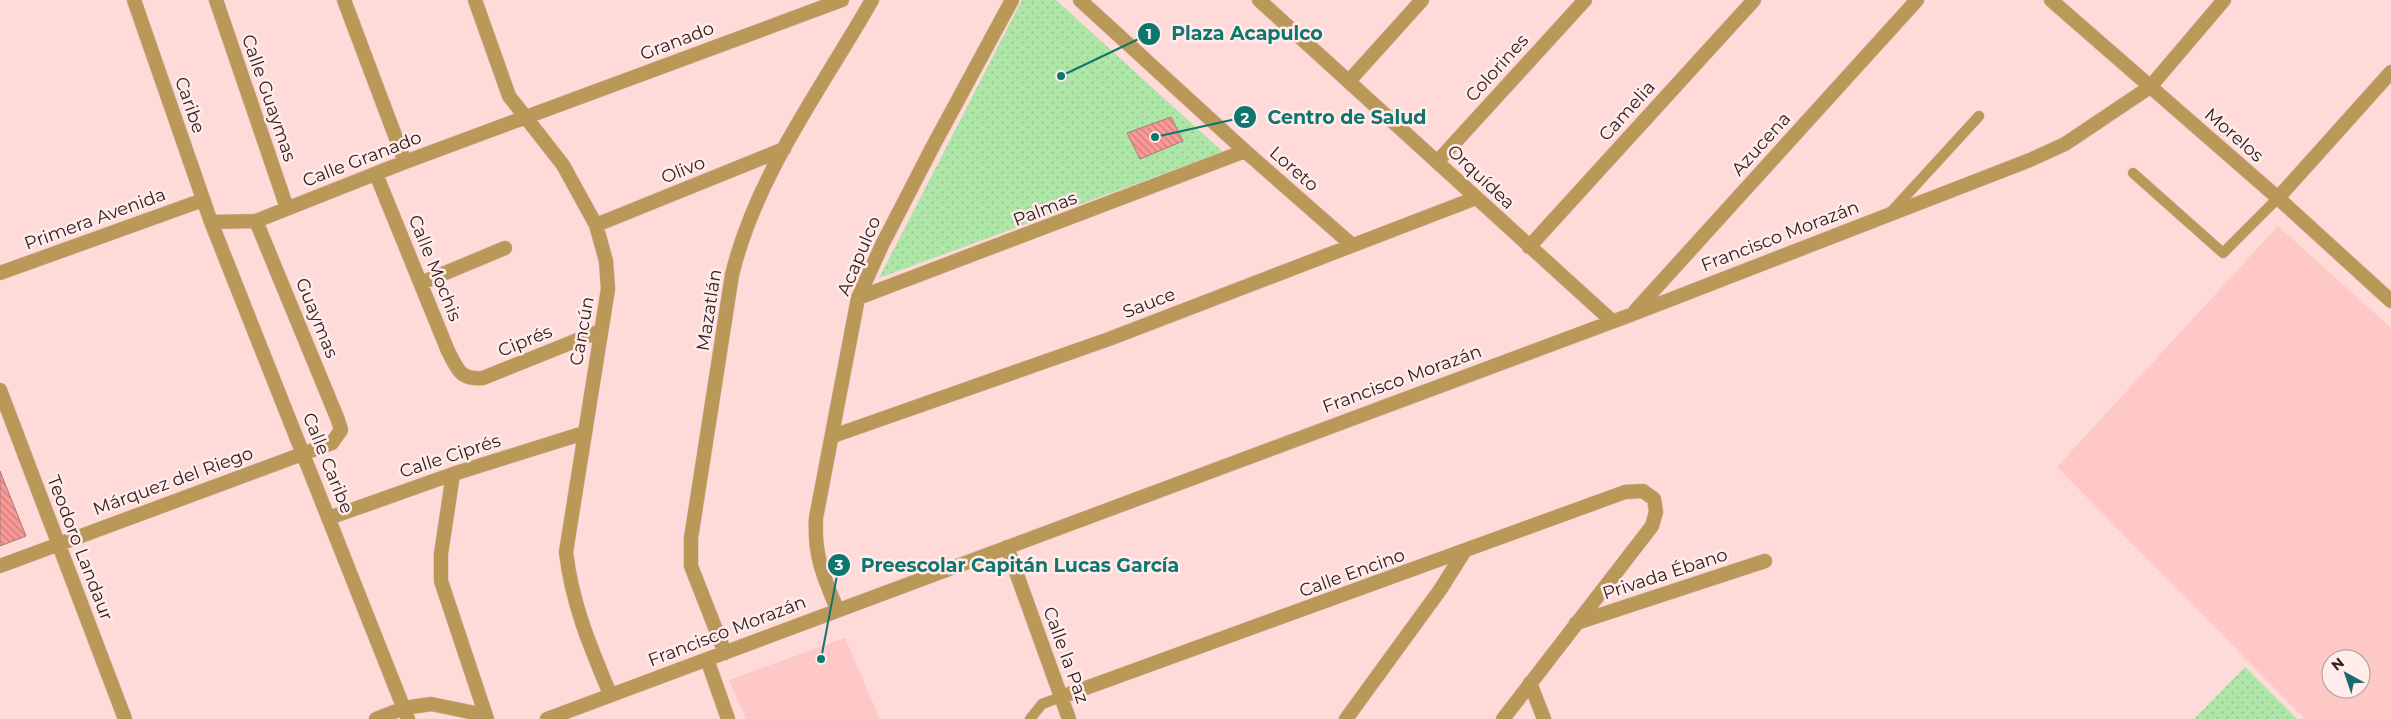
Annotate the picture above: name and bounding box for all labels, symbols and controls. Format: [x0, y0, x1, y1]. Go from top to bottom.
street label: Granado [637, 17, 717, 65]
callout: Plaza Acapulco [1136, 17, 1333, 51]
text: Plaza Acapulco [1171, 22, 1323, 45]
text: 1 [1146, 24, 1152, 43]
street label: Colorines [1461, 29, 1533, 106]
street label: Calle Guaymas [237, 32, 301, 165]
street label: Caribe [170, 74, 210, 136]
street label: Camelia [1594, 76, 1660, 146]
callout: Centro de Salud [1232, 100, 1436, 134]
street label: Morelos [2200, 103, 2268, 167]
text: Centro de Salud [1268, 106, 1426, 129]
text: 2 [1241, 108, 1250, 127]
street label: Azucena [1727, 108, 1795, 180]
street label: Calle Granado [299, 126, 425, 192]
street label: Orquídea [1443, 140, 1519, 214]
street label: Loreto [1265, 142, 1323, 196]
street label: Olivo [658, 151, 708, 189]
street label: Primera Avenida [21, 183, 169, 255]
street label: Palmas [1010, 187, 1080, 231]
street label: Francisco Morazán [1698, 196, 1862, 276]
street label: Calle Mochis [404, 212, 466, 325]
street label: Acapulco [832, 213, 886, 299]
street label: Mazatlán [692, 267, 726, 353]
street label: Guaymas [291, 275, 343, 362]
street label: Sauce [1120, 283, 1179, 323]
street label: Cancún [565, 295, 599, 367]
street label: Ciprés [495, 320, 555, 362]
street label: Francisco Morazán [1319, 340, 1485, 418]
street label: Calle Caribe [298, 409, 358, 517]
street label: Calle Ciprés [397, 429, 504, 483]
street label: Márquez del Riego [90, 442, 256, 520]
street label: Teodoro Landaur [42, 472, 118, 624]
street label: Privada Ébano [1600, 543, 1730, 605]
street label: Calle Encino [1296, 544, 1408, 602]
callout: Preescolar Capitán Lucas García [826, 548, 1190, 582]
text: Preescolar Capitán Lucas García [861, 554, 1179, 577]
text: 3 [834, 555, 844, 574]
street label: Francisco Morazán [645, 591, 809, 671]
street label: Calle la Paz [1038, 604, 1094, 706]
north arrow [2321, 649, 2371, 699]
text: N [2328, 654, 2348, 675]

